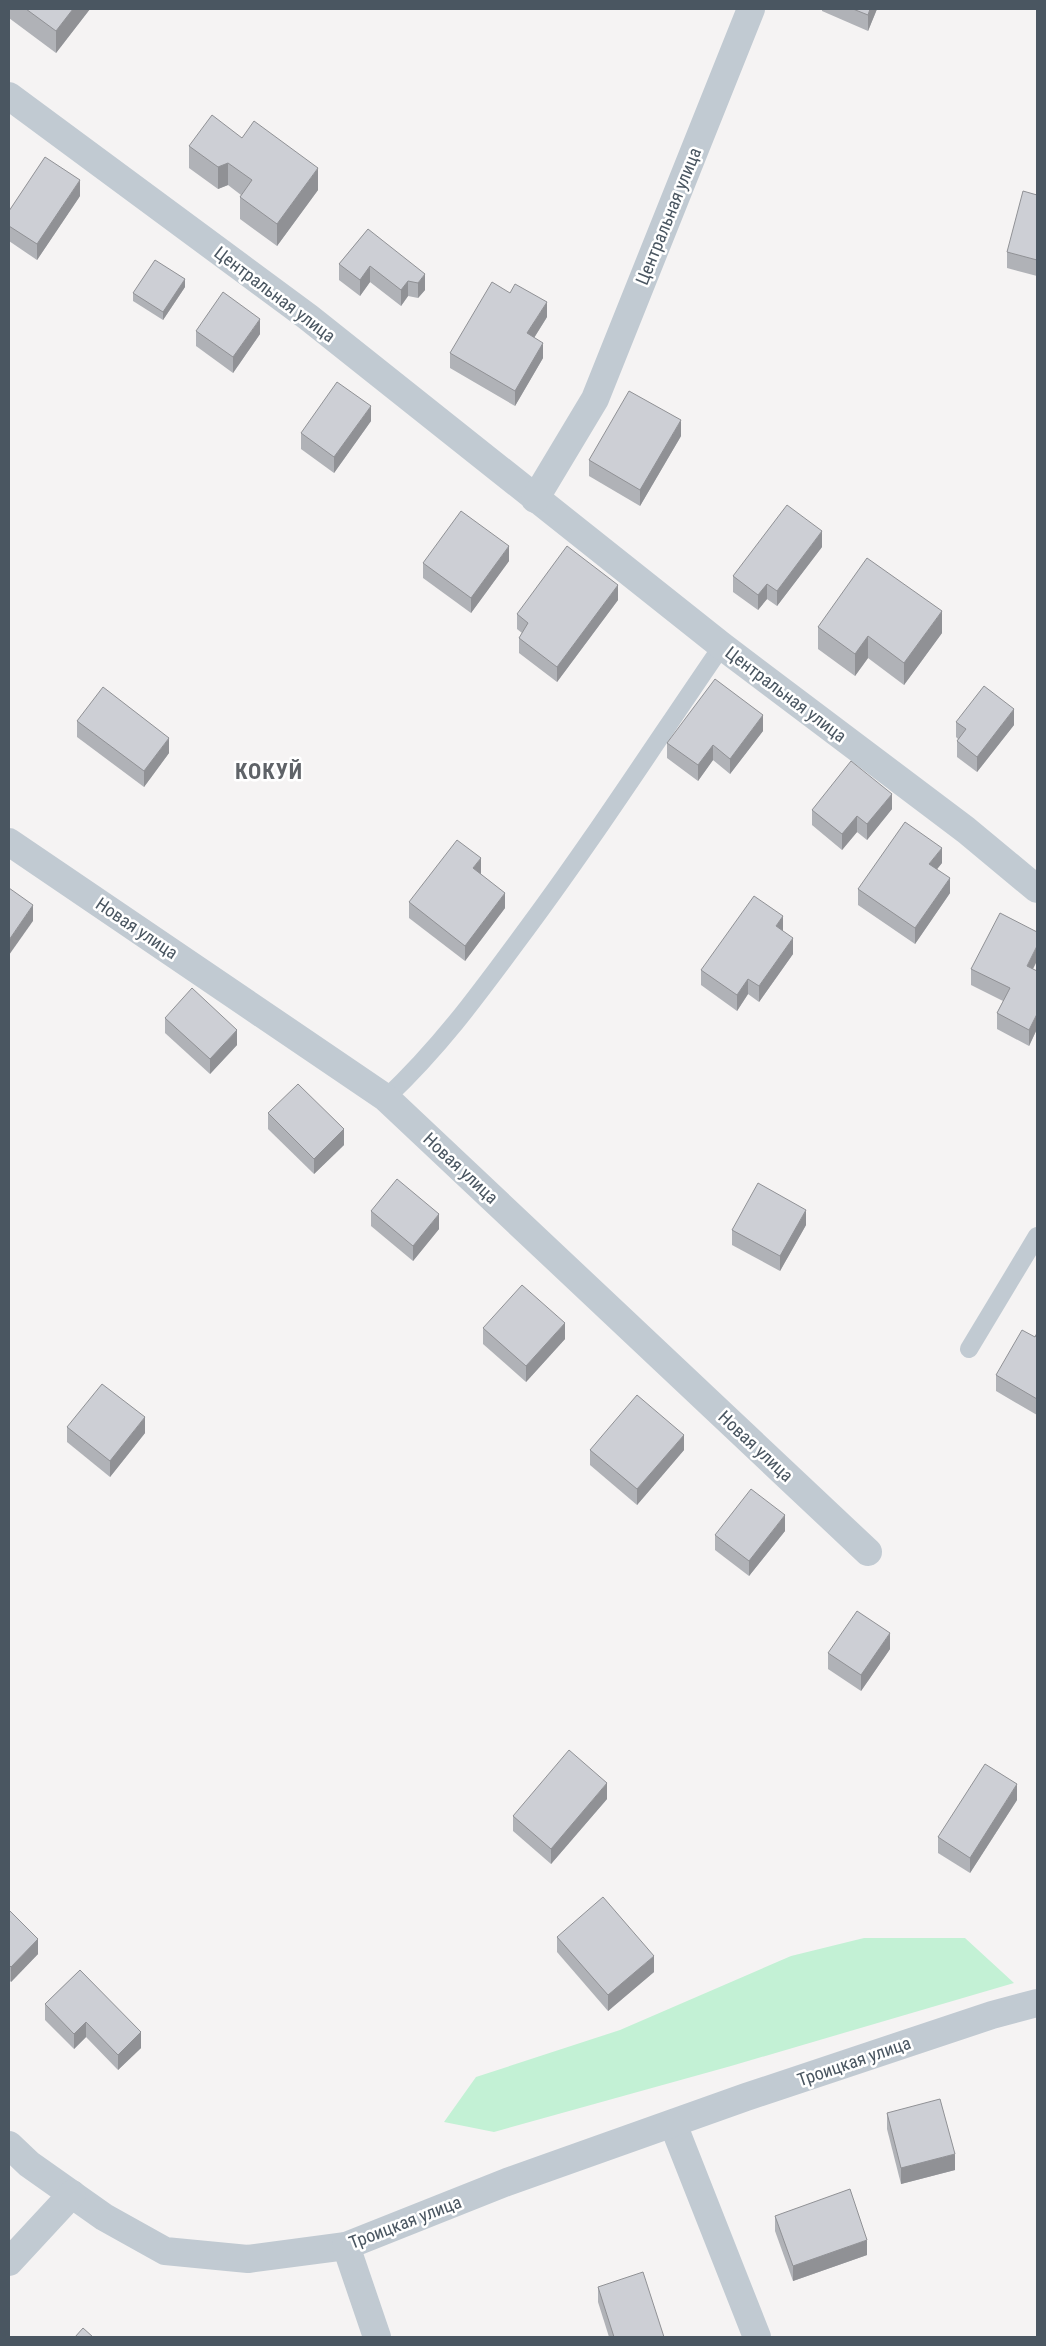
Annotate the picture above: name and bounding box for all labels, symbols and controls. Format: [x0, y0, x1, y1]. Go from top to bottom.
street label: Центральная улица [631, 144, 705, 288]
street label: Центральная улица [210, 242, 340, 346]
street label: Центральная улица [721, 642, 851, 746]
district label: КОКУЙ [235, 759, 303, 784]
street label: Новая улица [92, 893, 182, 963]
street label: Новая улица [419, 1128, 503, 1208]
street label: Новая улица [714, 1406, 798, 1486]
street label: Троицкая улица [795, 2032, 913, 2090]
street label: Троицкая улица [346, 2191, 464, 2253]

